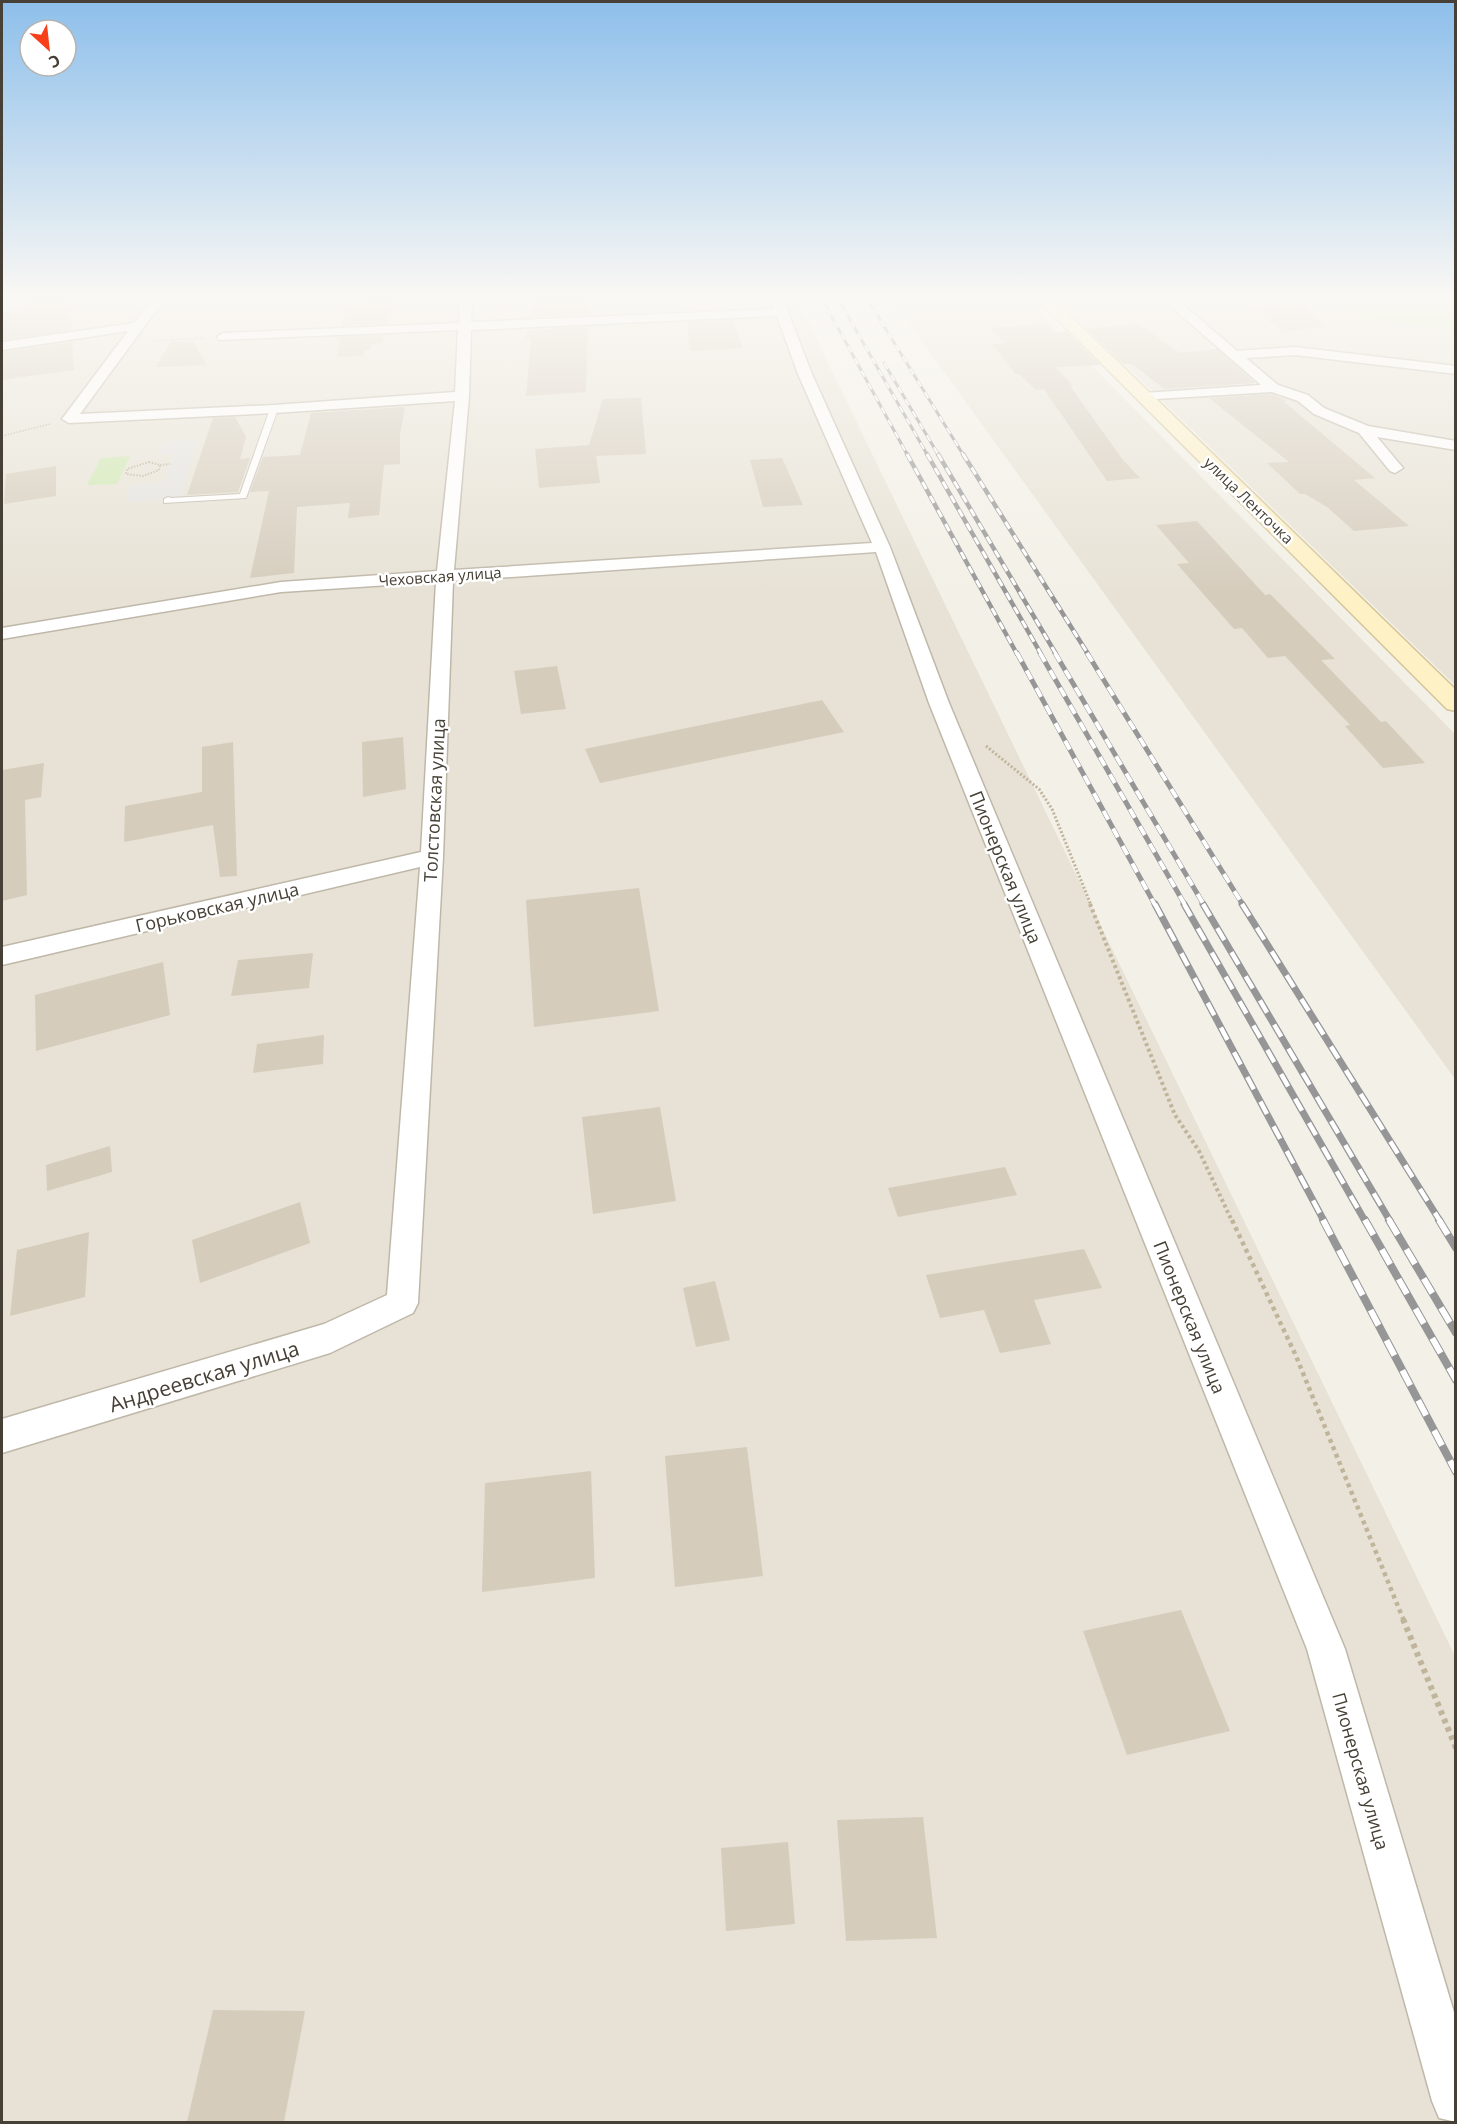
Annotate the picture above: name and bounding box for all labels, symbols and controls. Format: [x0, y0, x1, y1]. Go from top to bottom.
north arrow [18, 18, 78, 78]
text: С [45, 49, 64, 73]
street label: улица Ленточка [1200, 452, 1298, 548]
street label: Чеховская улица [378, 562, 502, 590]
street label: Толстовская улица [418, 718, 450, 882]
street label: Пионерская улица [964, 787, 1048, 947]
street label: Горьковская улица [133, 877, 301, 937]
street label: Пионерская улица [1148, 1237, 1232, 1397]
street label: Андреевская улица [105, 1334, 303, 1418]
street label: Пионерская улица [1327, 1690, 1395, 1852]

